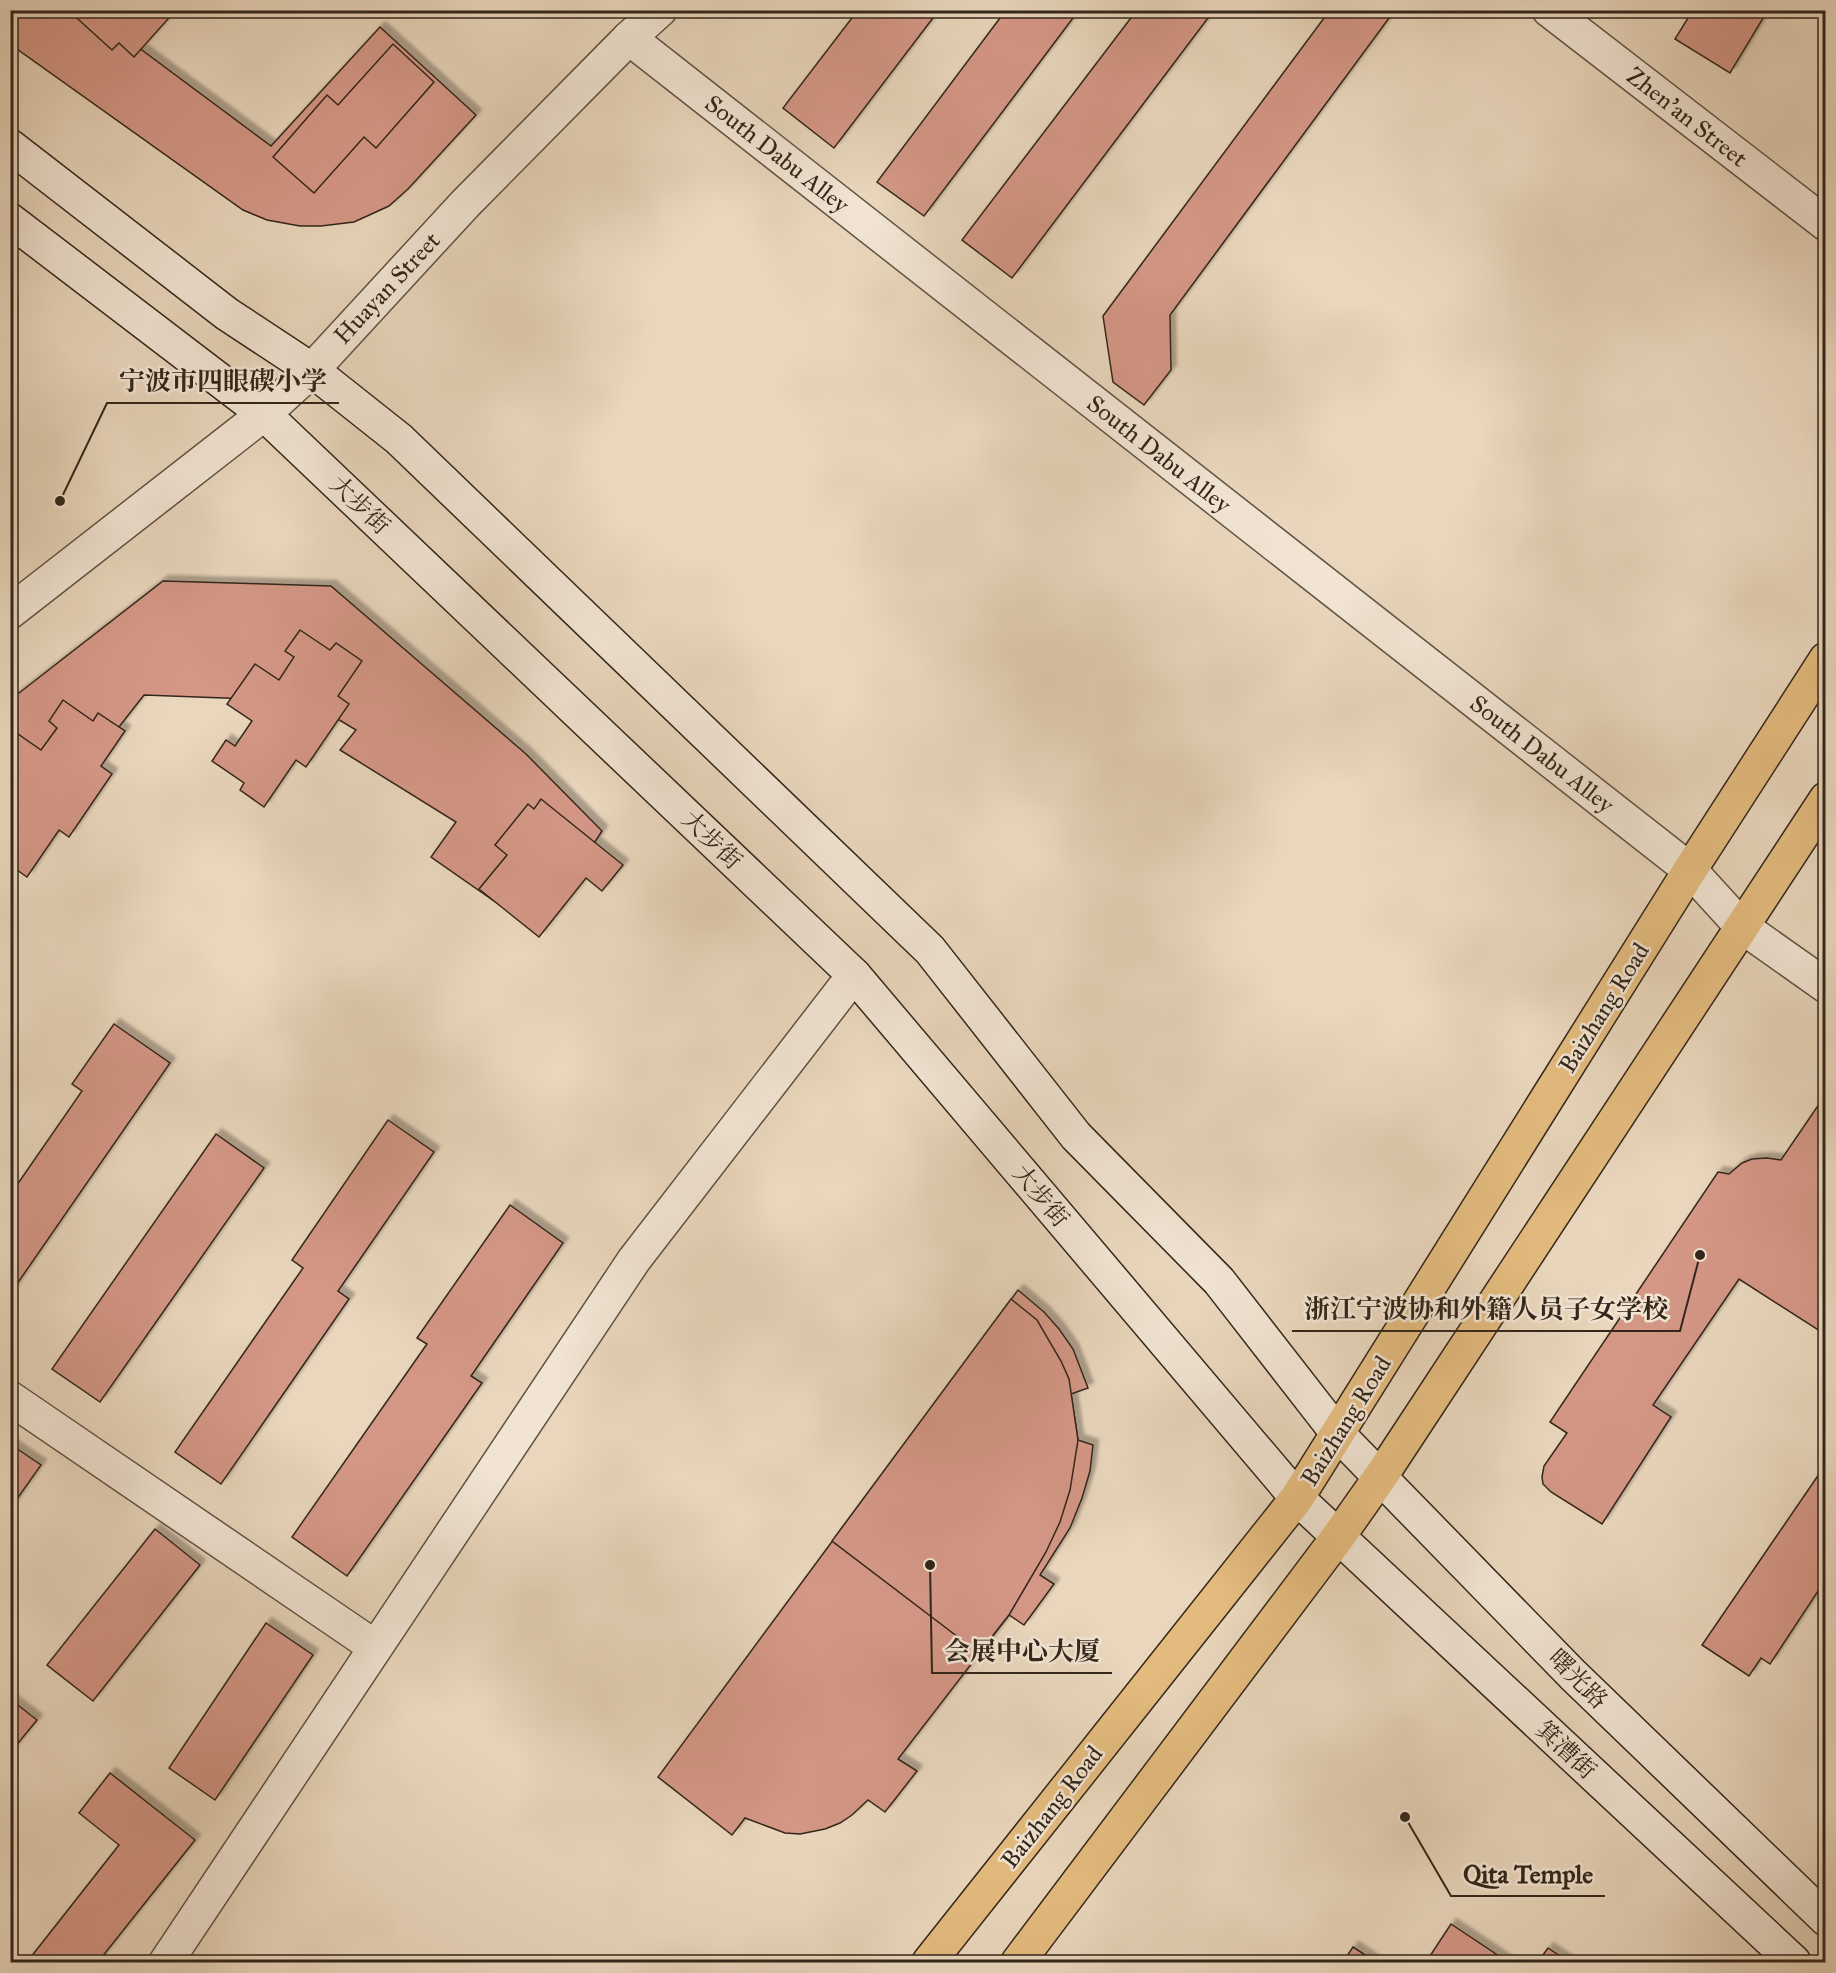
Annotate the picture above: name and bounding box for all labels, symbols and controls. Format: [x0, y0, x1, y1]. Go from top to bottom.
street label: Zhen'an Street [1621, 61, 1754, 174]
street label: South Dabu Alley [699, 88, 856, 220]
street label: Huayan Street [328, 225, 447, 350]
callout: 宁波市四眼碶小学 [107, 359, 339, 403]
text: 宁波市四眼碶小学 [119, 365, 327, 397]
street label: South Dabu Alley [1081, 388, 1238, 520]
street label: 大步街 [324, 469, 396, 541]
street label: South Dabu Alley [1464, 688, 1621, 820]
street label: 大步街 [676, 804, 748, 876]
street label: Baizhang Road [1552, 937, 1656, 1079]
street label: 大步街 [1006, 1159, 1076, 1233]
callout: 浙江宁波协和外籍人员子女学校 [1292, 1287, 1680, 1331]
text: 浙江宁波协和外籍人员子女学校 [1304, 1293, 1668, 1325]
street label: Baizhang Road [1294, 1350, 1398, 1492]
callout: 会展中心大厦 [932, 1629, 1112, 1673]
text: 会展中心大厦 [944, 1635, 1100, 1667]
street label: 曙光路 [1542, 1643, 1614, 1715]
street label: 箕漕街 [1529, 1714, 1603, 1786]
street label: Baizhang Road [995, 1740, 1109, 1874]
callout: Qita Temple [1451, 1852, 1605, 1896]
text: Qita Temple [1463, 1858, 1593, 1890]

